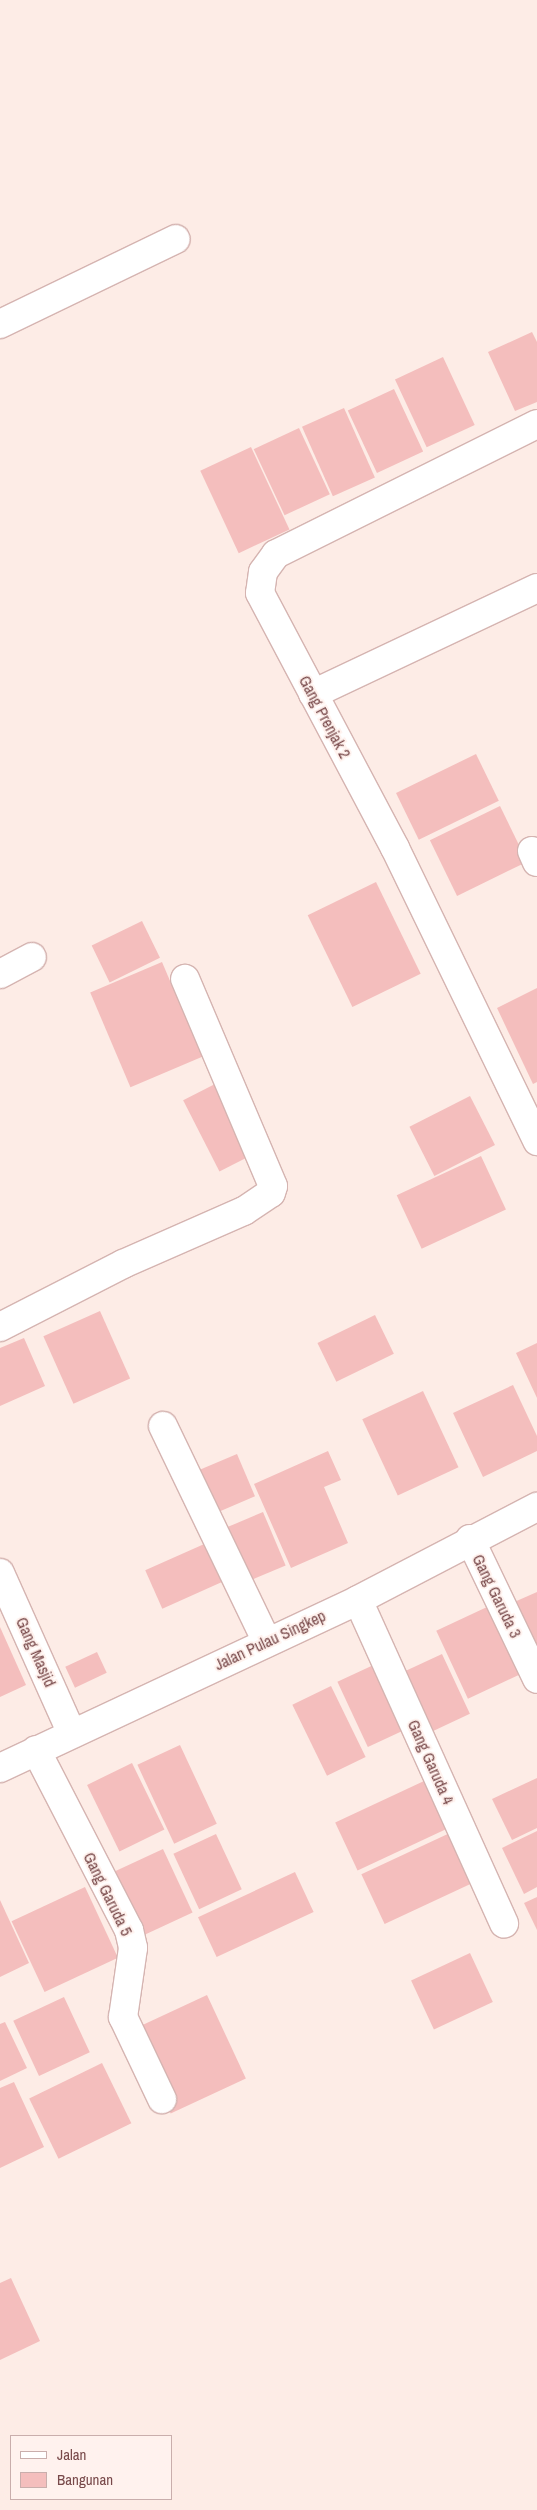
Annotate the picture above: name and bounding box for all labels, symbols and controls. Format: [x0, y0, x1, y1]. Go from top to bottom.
street label: Gang Prenjak 2 [295, 672, 355, 762]
street label: Gang Garuda 3 [469, 1551, 525, 1641]
street label: Jalan Pulau Singkep [211, 1606, 329, 1674]
street label: Gang Masjid [12, 1614, 60, 1690]
street label: Gang Garuda 4 [404, 1717, 458, 1807]
street label: Gang Garuda 5 [80, 1849, 136, 1939]
legend [10, 2435, 172, 2500]
text: Jalan [57, 2444, 86, 2465]
text: Bangunan [57, 2469, 113, 2490]

